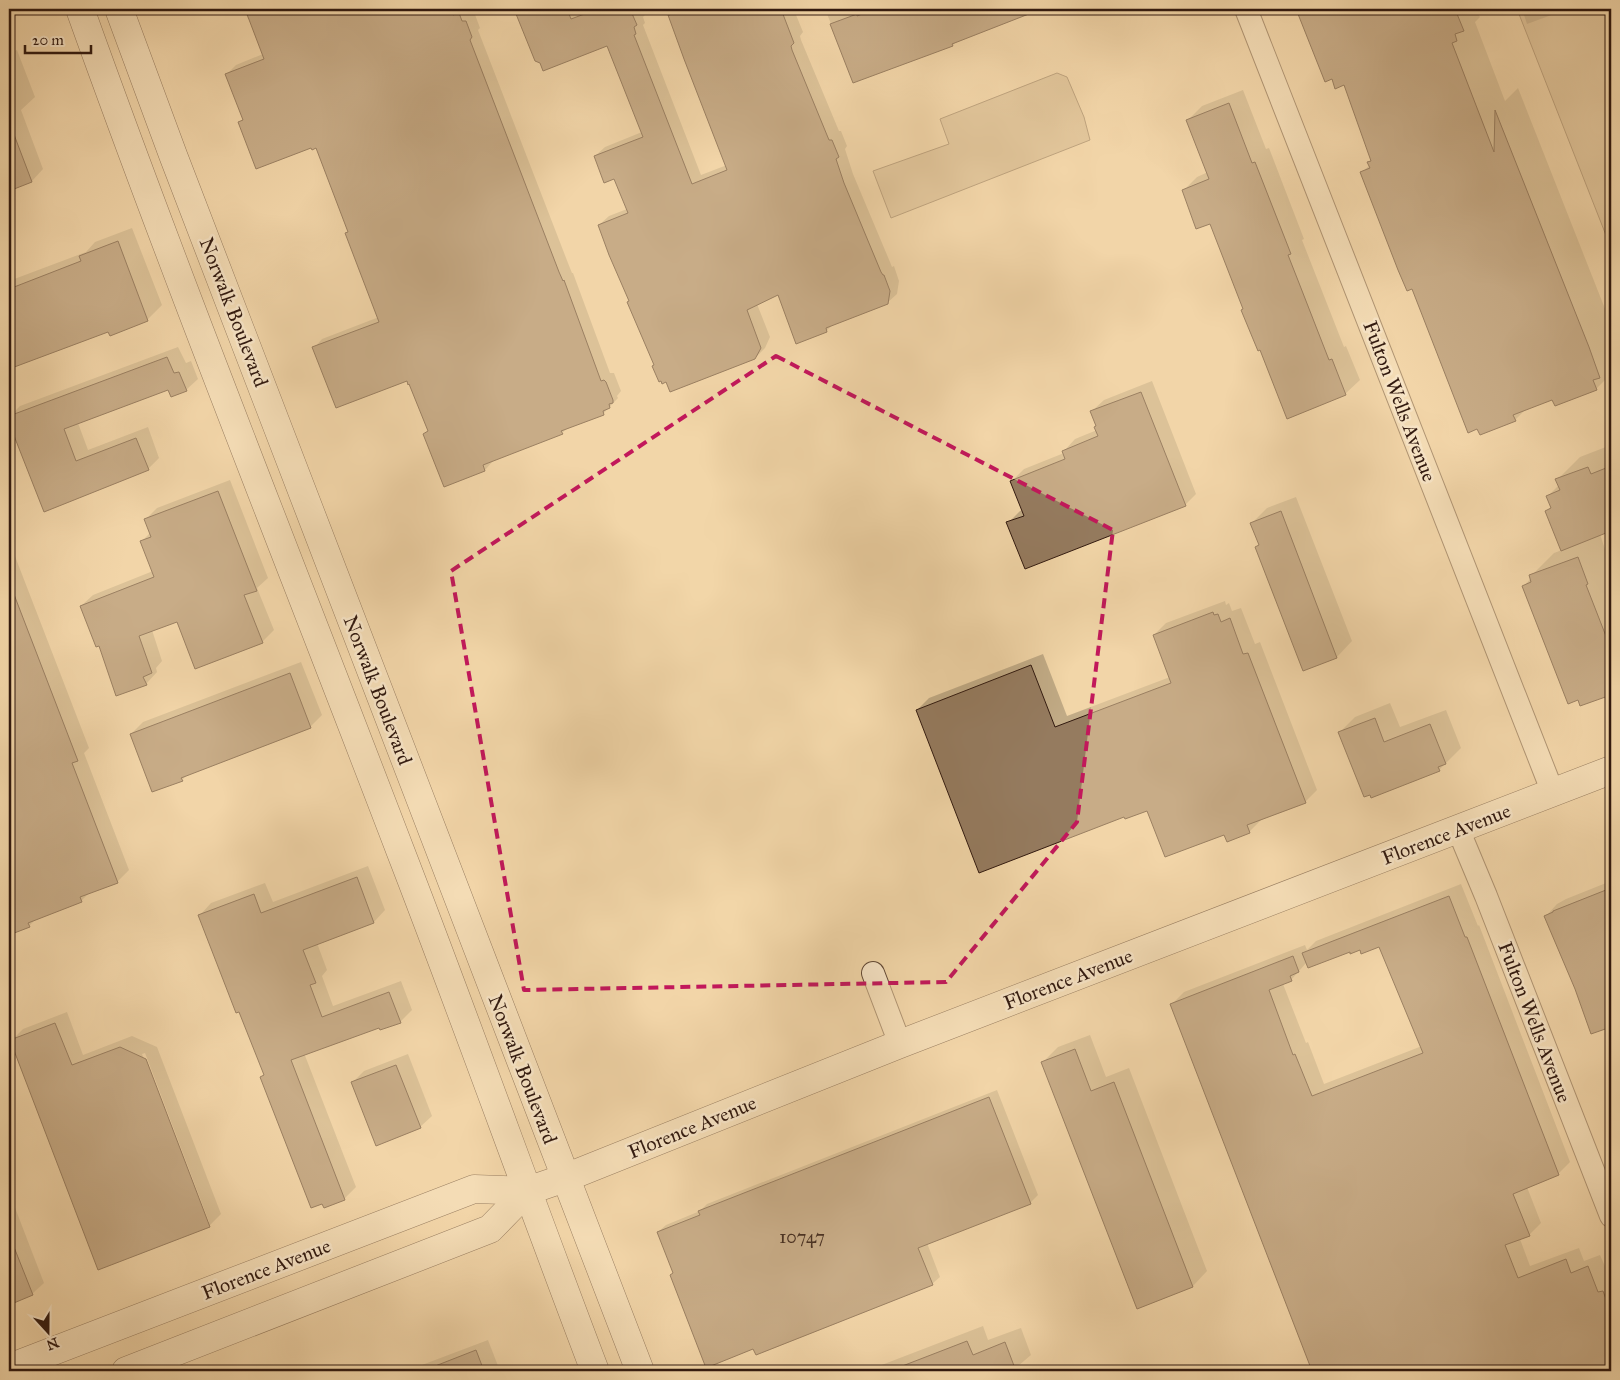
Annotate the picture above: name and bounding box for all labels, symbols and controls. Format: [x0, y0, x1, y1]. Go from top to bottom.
scale bar [25, 22, 91, 54]
text: 20 m [32, 31, 64, 49]
street label: Norwalk Boulevard [194, 234, 274, 390]
street label: Fulton Wells Avenue [1358, 317, 1442, 485]
street label: Norwalk Boulevard [338, 612, 418, 768]
street label: Florence Avenue [1378, 798, 1514, 870]
street label: Fulton Wells Avenue [1493, 938, 1577, 1106]
street label: Florence Avenue [1000, 943, 1136, 1015]
street label: Norwalk Boulevard [483, 991, 563, 1147]
street label: Florence Avenue [624, 1090, 760, 1164]
house number: 10747 [779, 1226, 825, 1248]
street label: Florence Avenue [198, 1233, 334, 1305]
north arrow [22, 1308, 72, 1358]
text: N [44, 1334, 61, 1354]

